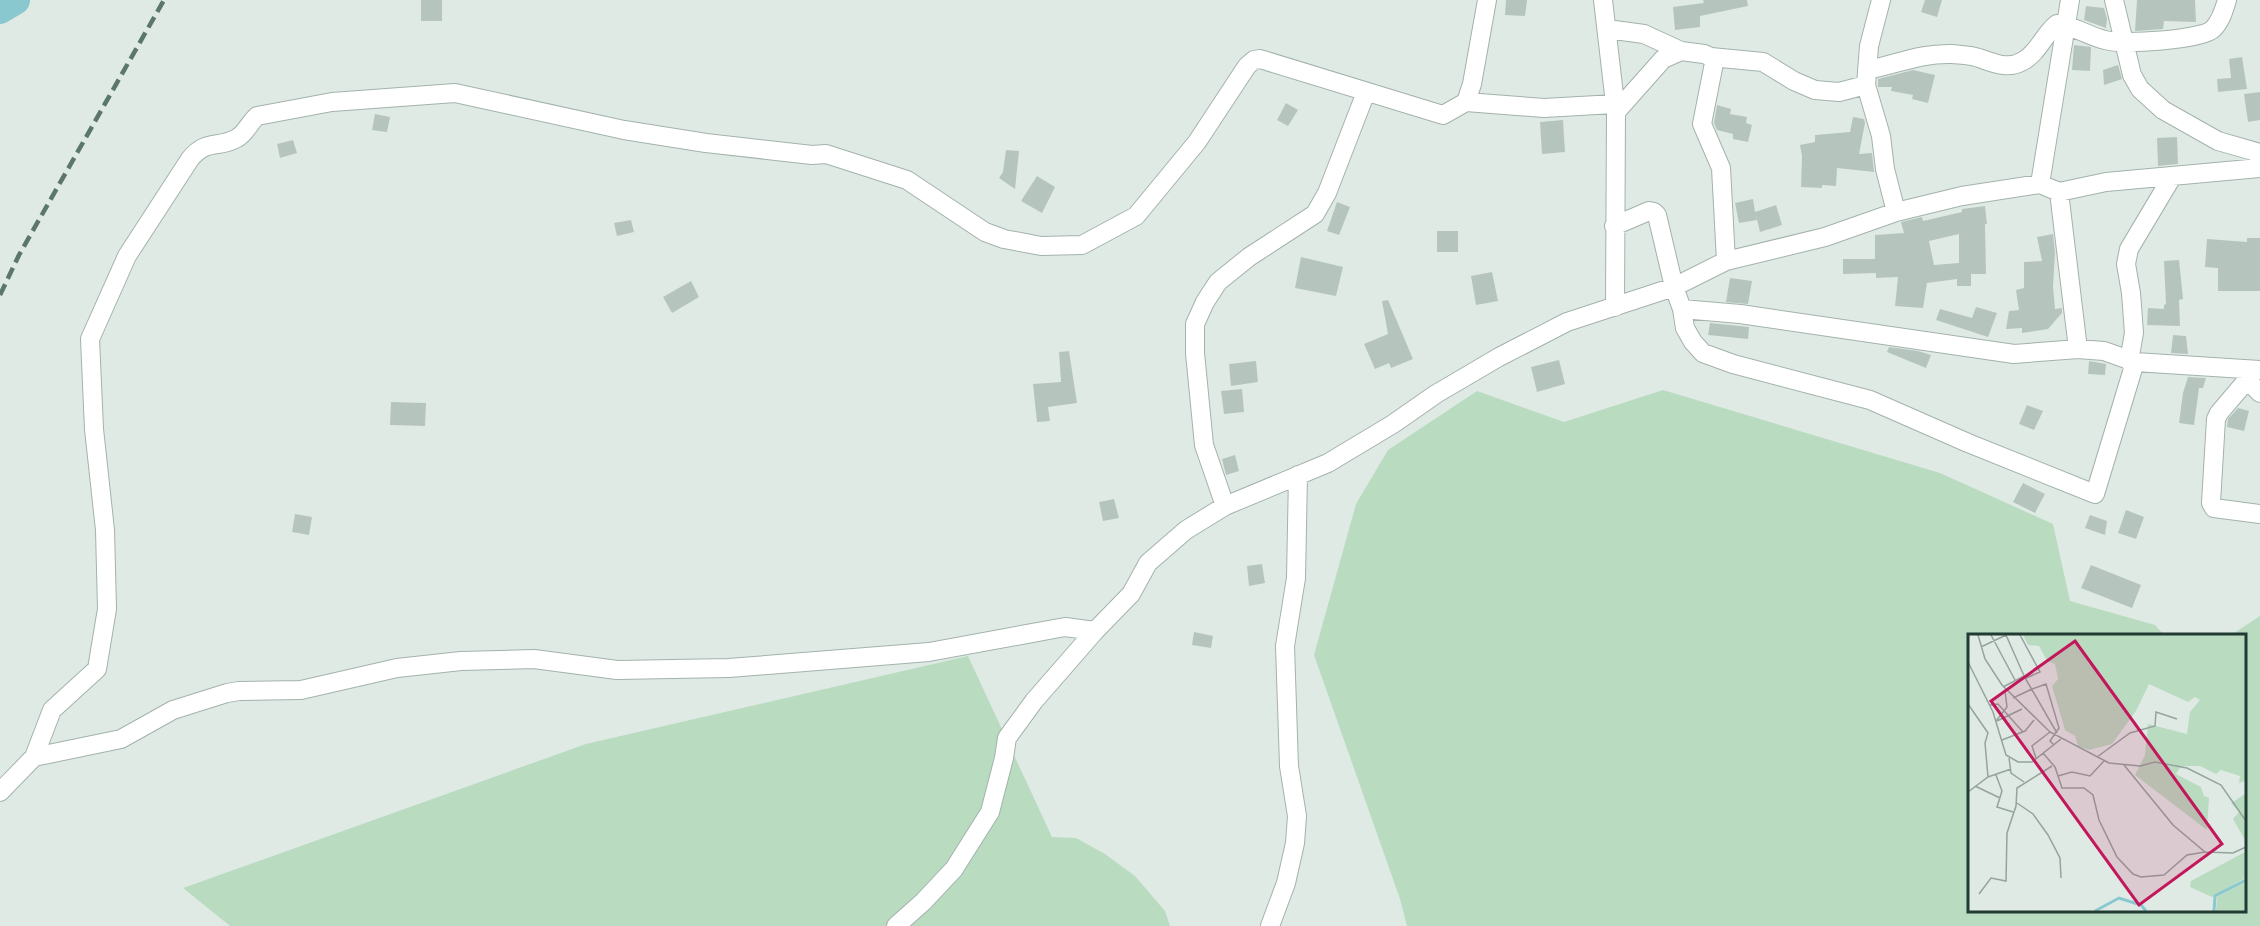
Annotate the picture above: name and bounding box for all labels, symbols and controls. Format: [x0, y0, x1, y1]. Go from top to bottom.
inset map [1968, 634, 2245, 911]

